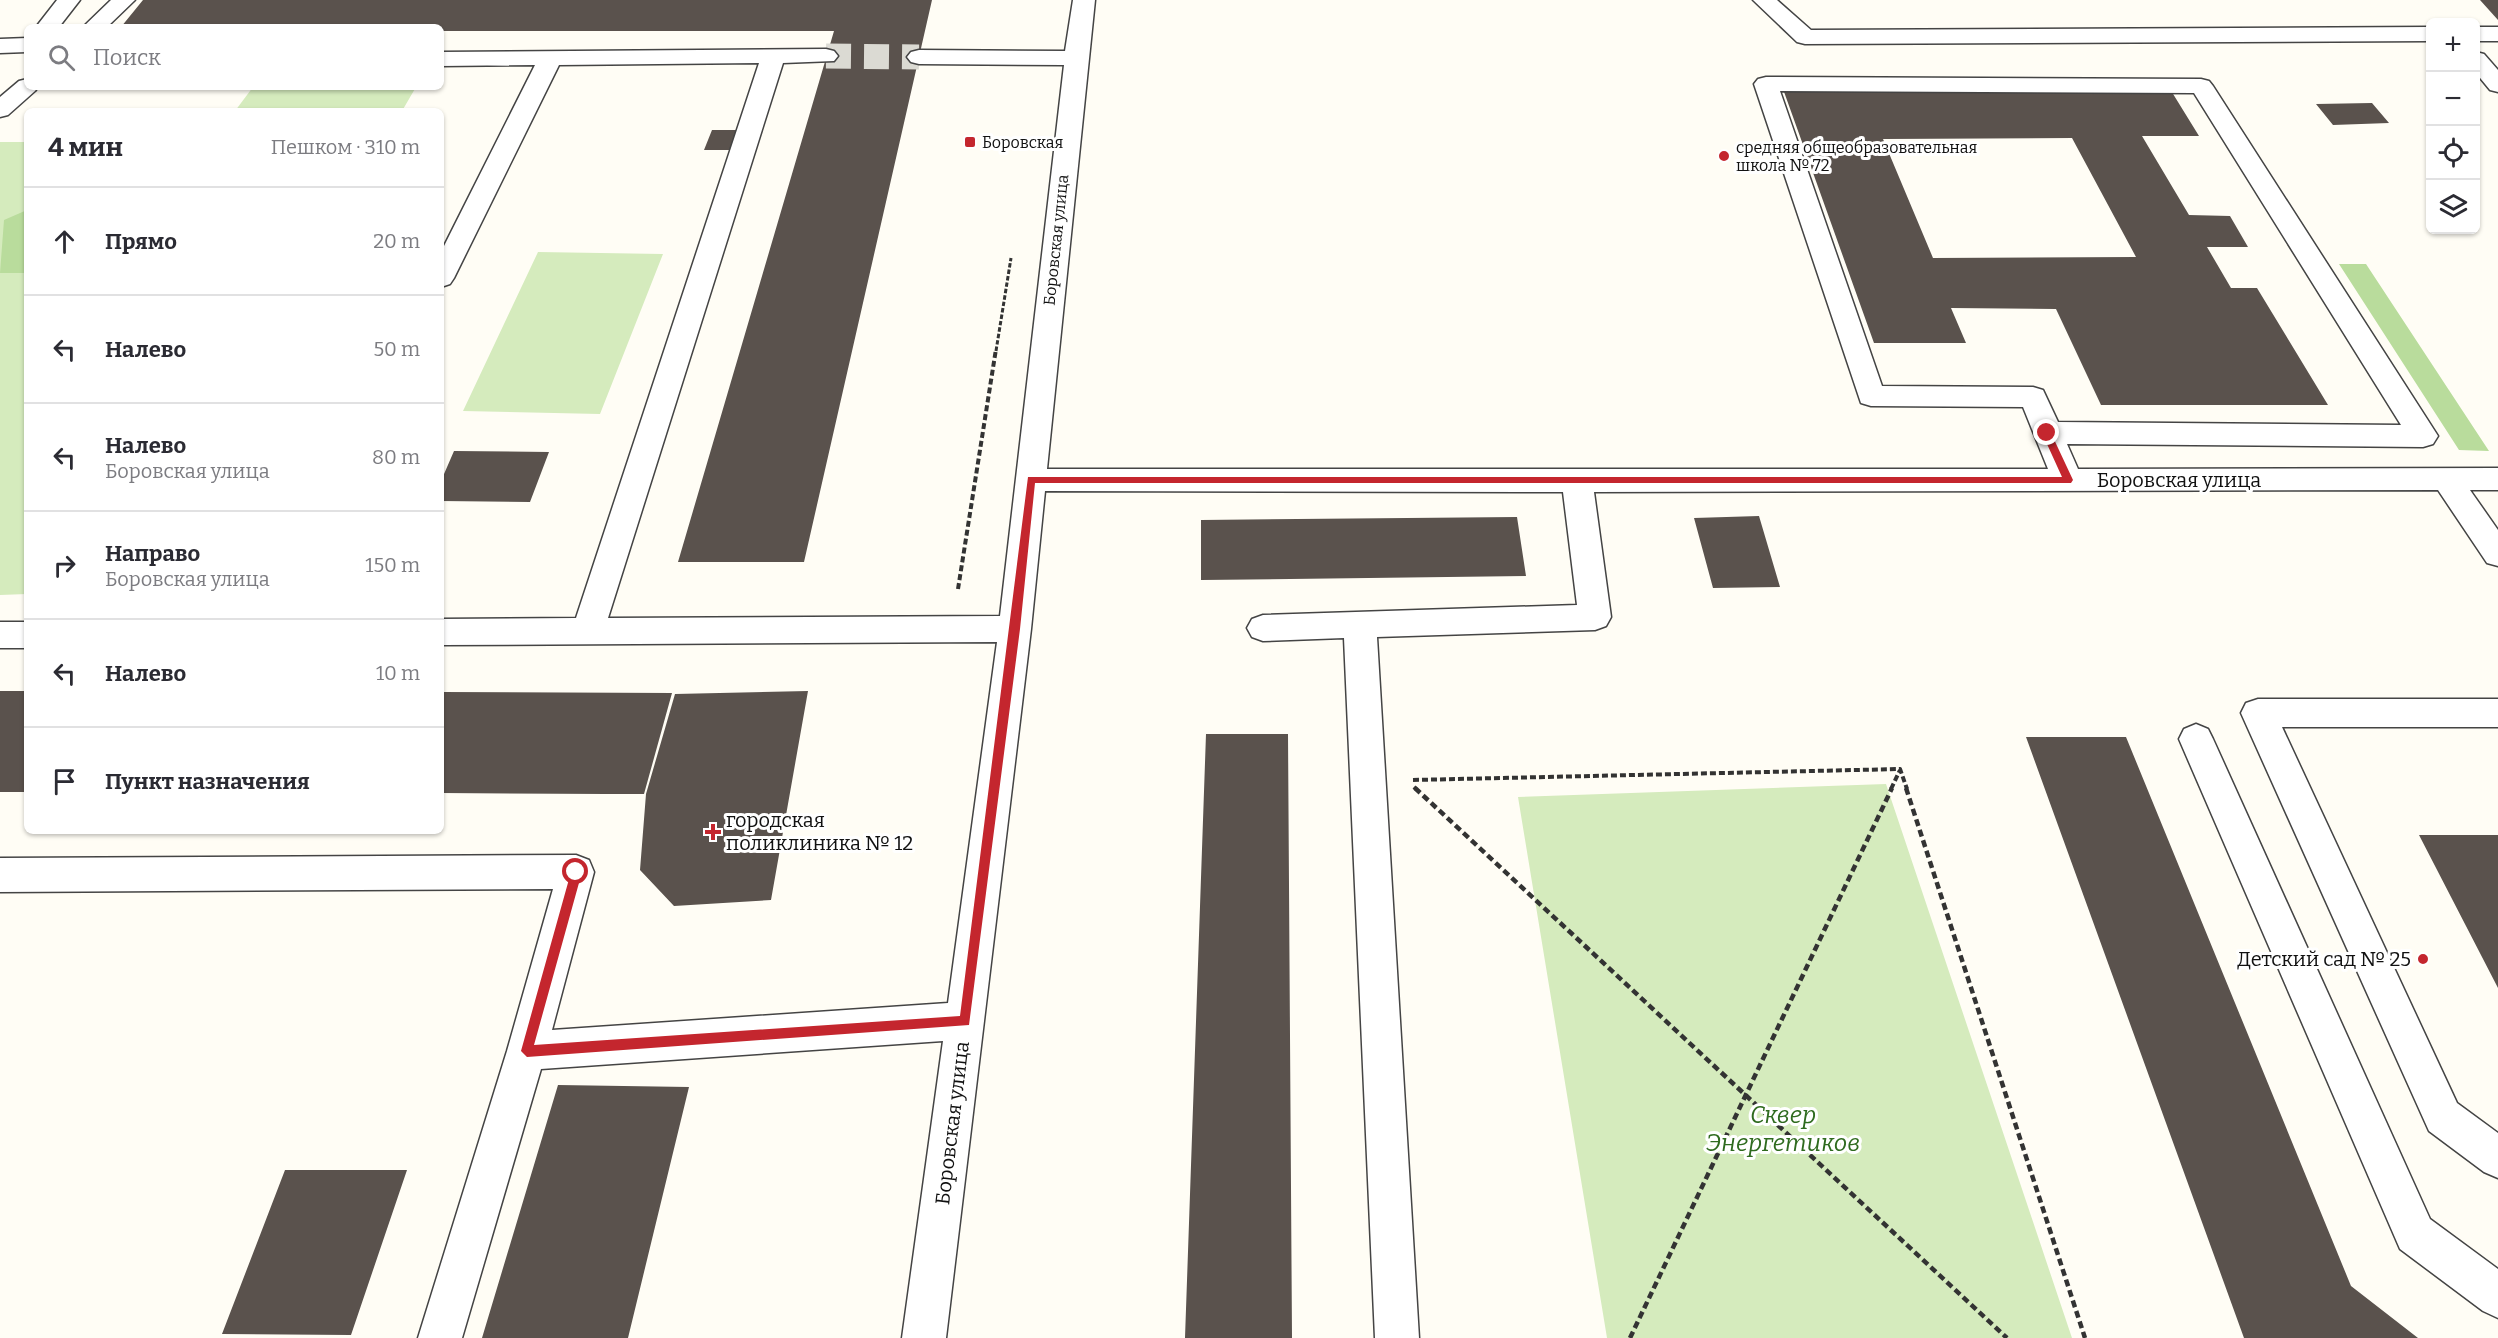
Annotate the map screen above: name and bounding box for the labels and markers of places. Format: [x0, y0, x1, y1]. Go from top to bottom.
place label: Боровская [982, 133, 1064, 152]
marker: Боровская [963, 135, 977, 149]
place label: средняя общеобразовательная школа № 72 [1736, 138, 1978, 175]
marker: средняя общеобразовательная школа № 72 [1717, 149, 1731, 163]
place label: городская поликлиника № 12 [726, 808, 913, 855]
marker: городская поликлиника № 12 [704, 823, 722, 841]
place label: Детский сад № 25 [2237, 947, 2411, 971]
marker: Детский сад № 25 [2416, 952, 2430, 966]

